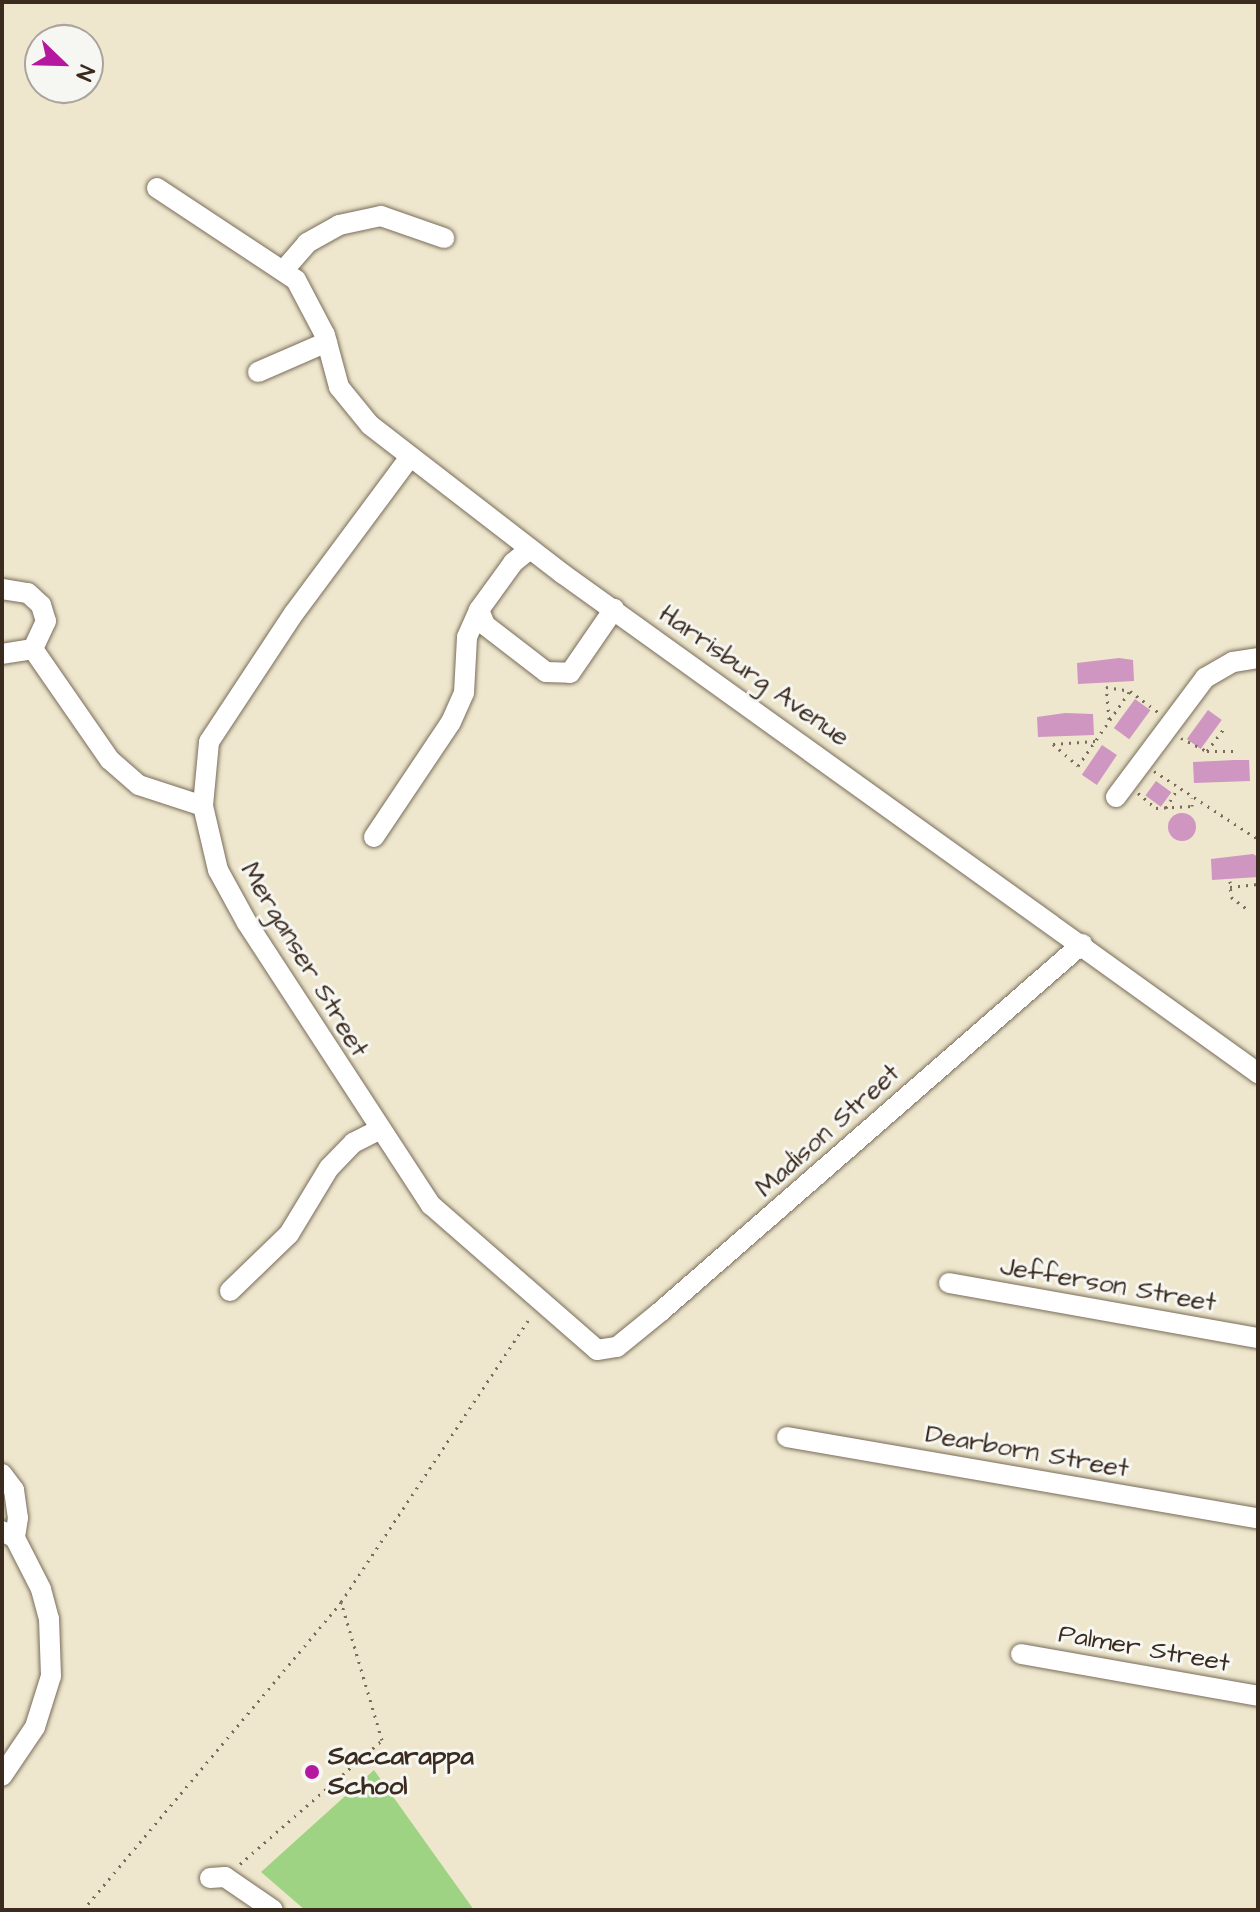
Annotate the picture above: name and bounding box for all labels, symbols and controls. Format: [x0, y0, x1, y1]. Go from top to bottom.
north arrow [24, 24, 104, 104]
text: N [68, 60, 102, 85]
street label: Harrisburg Avenue [653, 599, 855, 753]
street label: Merganser Street [234, 857, 374, 1063]
street label: Madison Street [749, 1058, 907, 1204]
street label: Jefferson Street [998, 1251, 1218, 1319]
street label: Dearborn Street [923, 1419, 1131, 1485]
street label: Palmer Street [1056, 1619, 1232, 1679]
place label: Saccarappa School [328, 1741, 474, 1802]
marker: Saccarappa School [303, 1763, 321, 1781]

